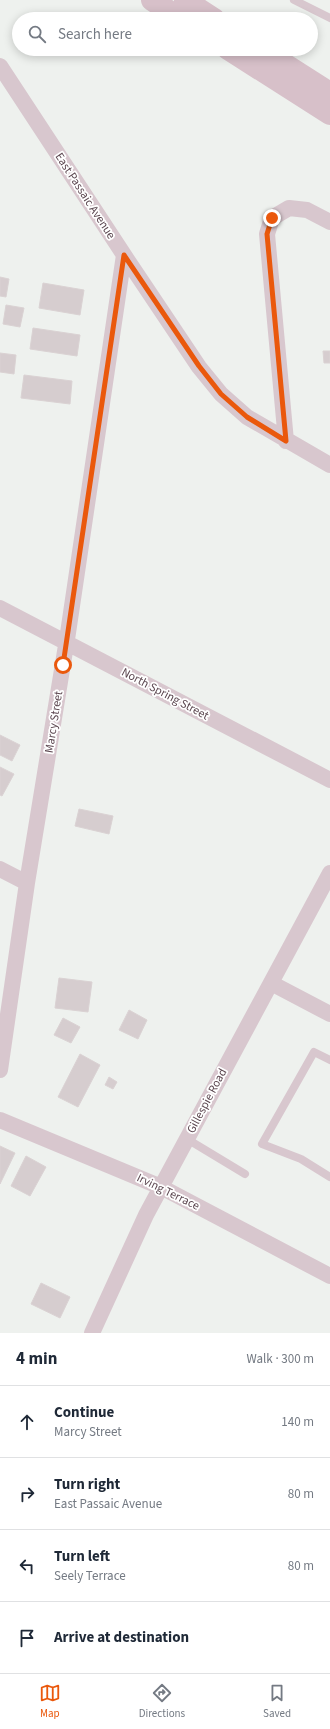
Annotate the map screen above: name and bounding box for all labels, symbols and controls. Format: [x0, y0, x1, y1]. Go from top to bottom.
search box [12, 12, 318, 56]
icon: search [26, 23, 48, 45]
text: Search here [58, 24, 132, 45]
street label: East Passaic Avenue [51, 149, 119, 243]
route end [263, 209, 281, 227]
route start [54, 656, 72, 674]
street label: North Spring Street [118, 664, 212, 724]
street label: Marcy Street [41, 690, 67, 754]
street label: Gillespie Road [183, 1066, 231, 1136]
street label: Irving Terrace [134, 1169, 202, 1215]
text: 4 min [16, 1347, 57, 1371]
text: Walk · 300 m [246, 1350, 314, 1368]
text: Continue [54, 1402, 114, 1423]
icon: ahead [16, 1411, 38, 1433]
text: 140 m [281, 1413, 314, 1431]
text: Marcy Street [54, 1423, 122, 1441]
text: Turn right [54, 1474, 120, 1495]
icon: right [16, 1483, 38, 1505]
text: 80 m [288, 1485, 314, 1503]
text: East Passaic Avenue [54, 1495, 162, 1513]
text: Turn left [54, 1546, 110, 1567]
icon: left [16, 1555, 38, 1577]
text: 80 m [288, 1557, 314, 1575]
text: Seely Terrace [54, 1567, 126, 1585]
icon: arrive [16, 1627, 38, 1649]
text: Arrive at destination [54, 1627, 189, 1648]
tab: Map [39, 1682, 61, 1721]
tab: Directions [139, 1682, 185, 1721]
tab: Saved [263, 1682, 291, 1721]

